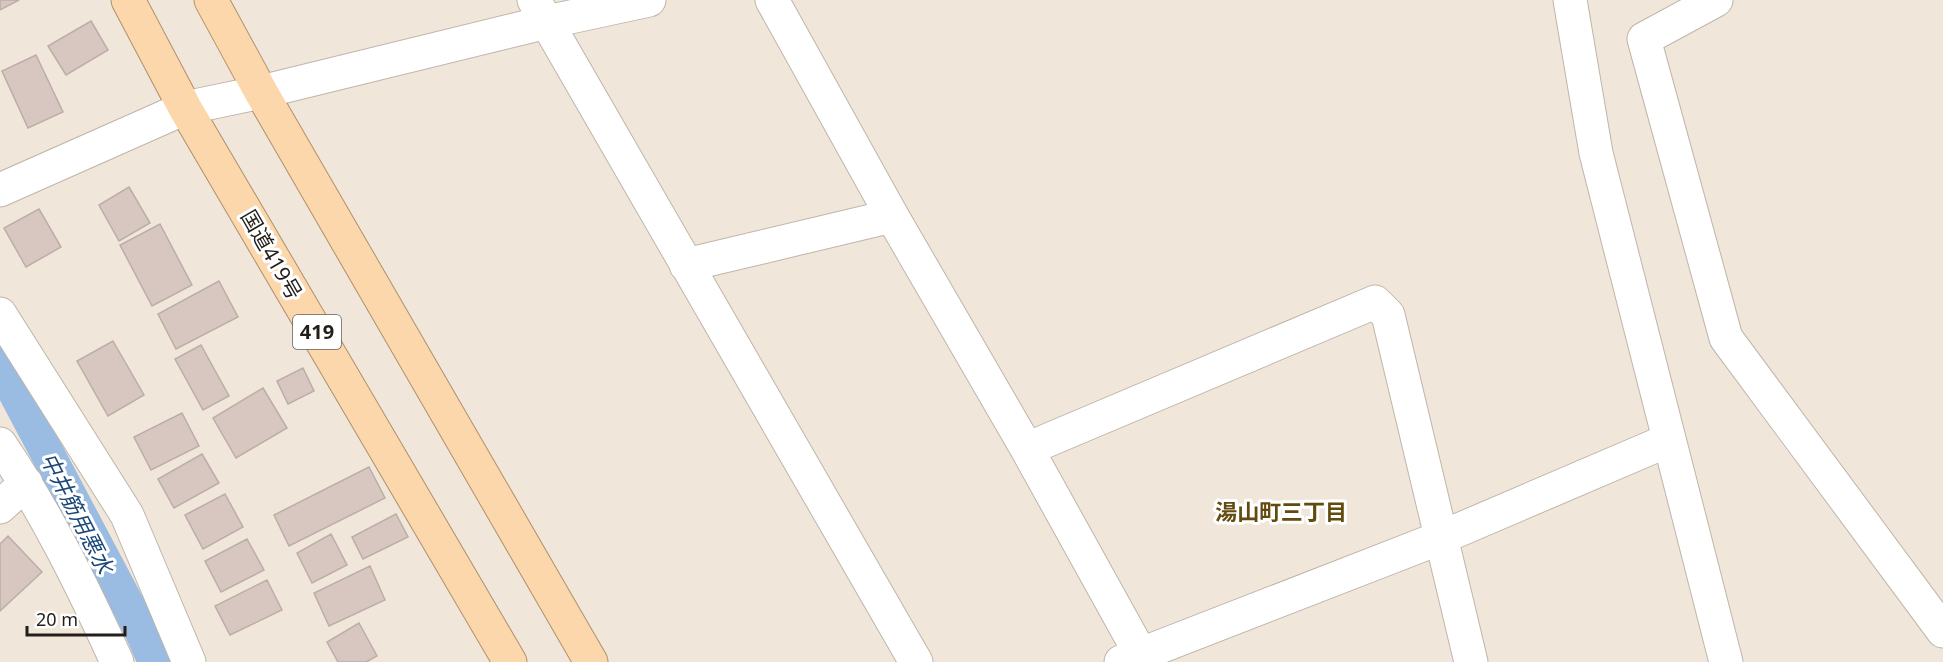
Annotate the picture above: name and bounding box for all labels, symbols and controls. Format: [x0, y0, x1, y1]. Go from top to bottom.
street label: 国道419号 [235, 205, 309, 304]
road number: 419 [293, 315, 341, 349]
water label: 中井筋用悪水 [35, 447, 122, 580]
district label: 湯山町三丁目 [1215, 496, 1347, 526]
scale bar [27, 599, 124, 637]
text: 20 m [36, 607, 78, 631]

